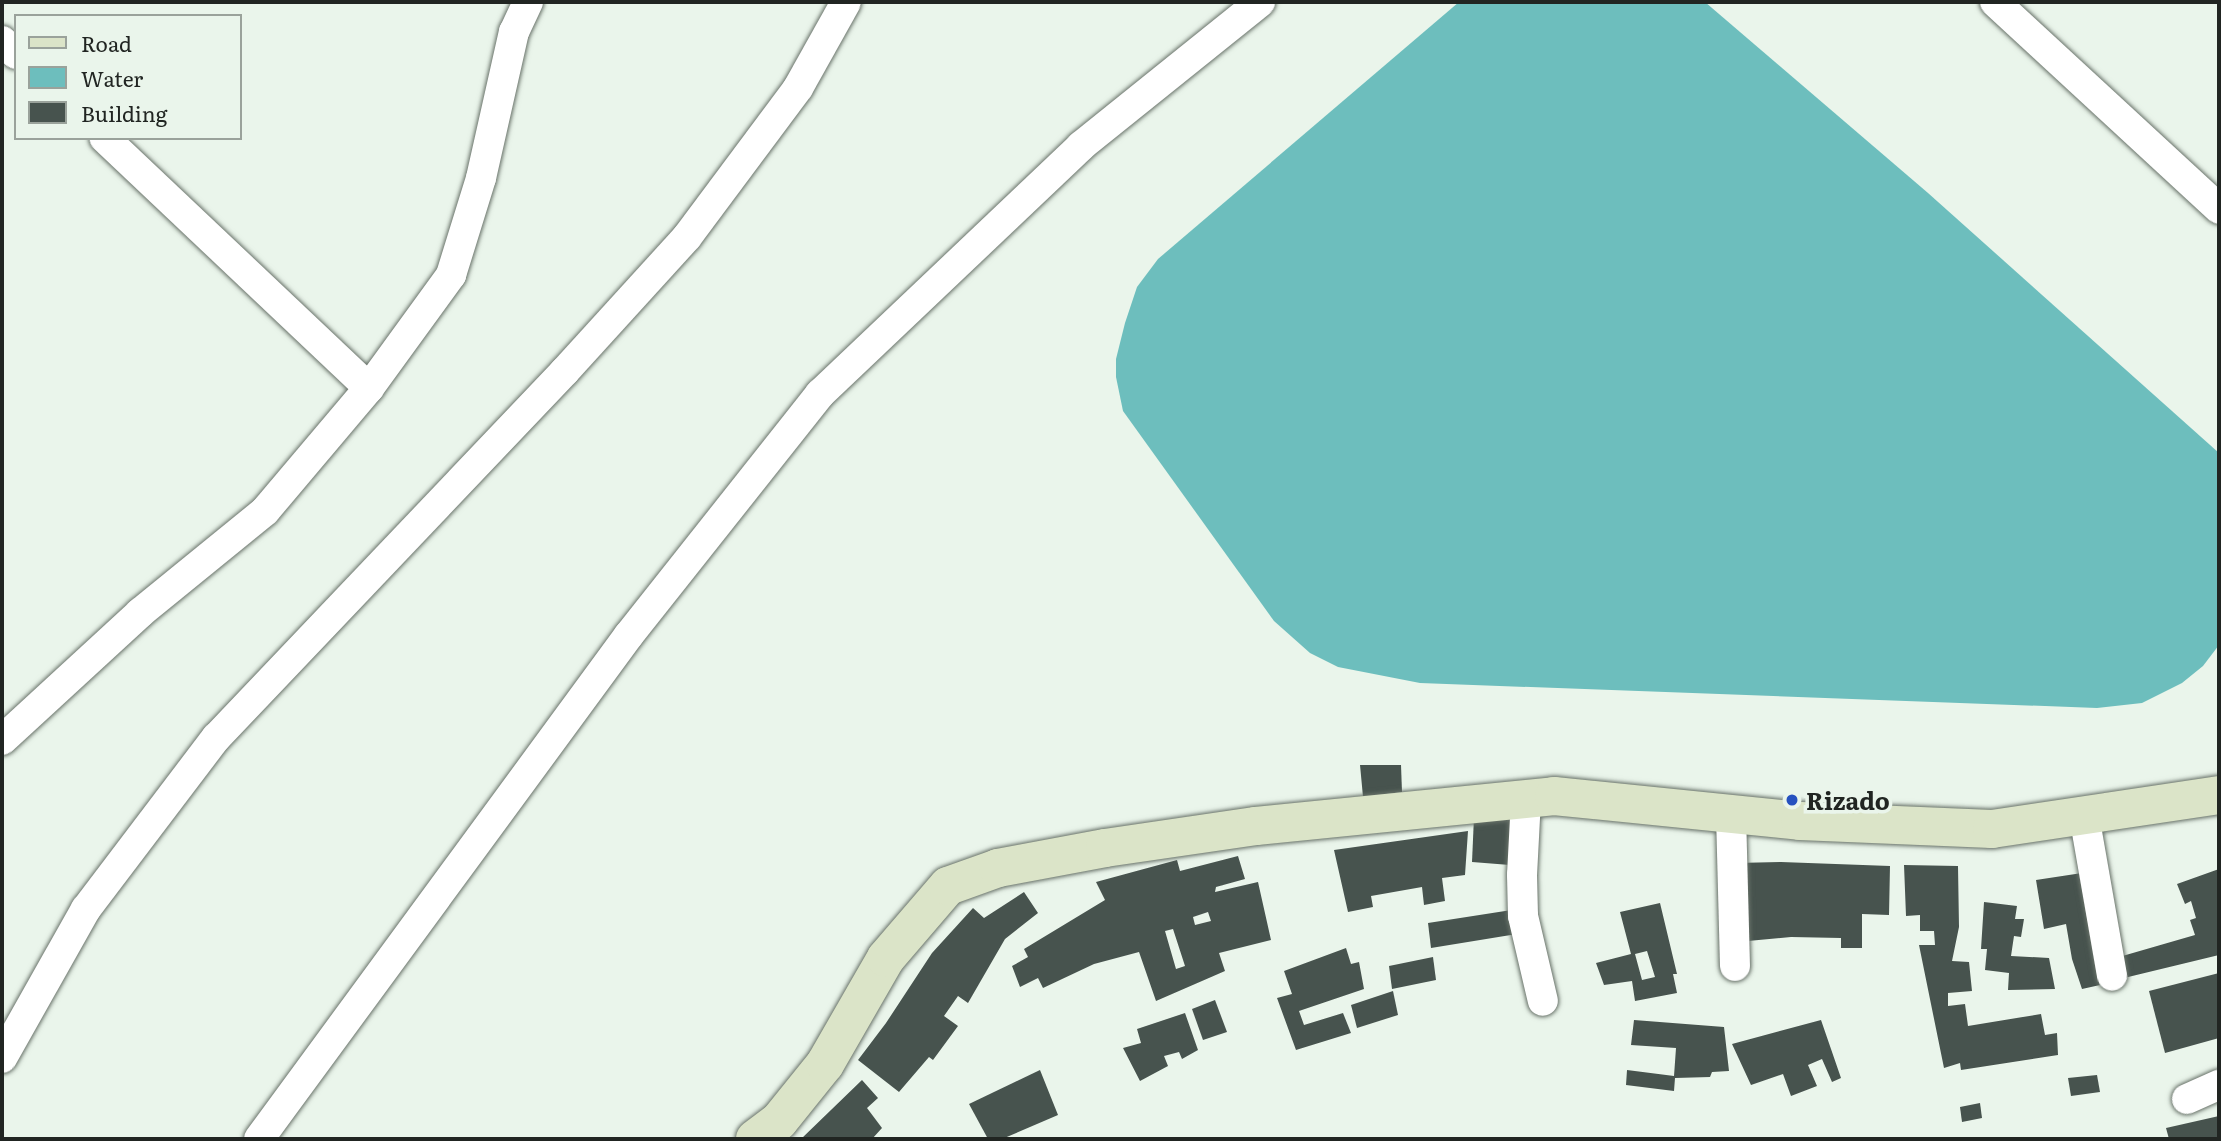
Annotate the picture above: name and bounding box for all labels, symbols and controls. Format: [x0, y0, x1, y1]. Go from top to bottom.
legend [14, 14, 242, 140]
text: Road [81, 27, 132, 58]
text: Water [81, 62, 143, 93]
text: Building [81, 97, 167, 128]
place label: Rizado [1806, 786, 1890, 814]
marker: Rizado [1784, 792, 1800, 808]

